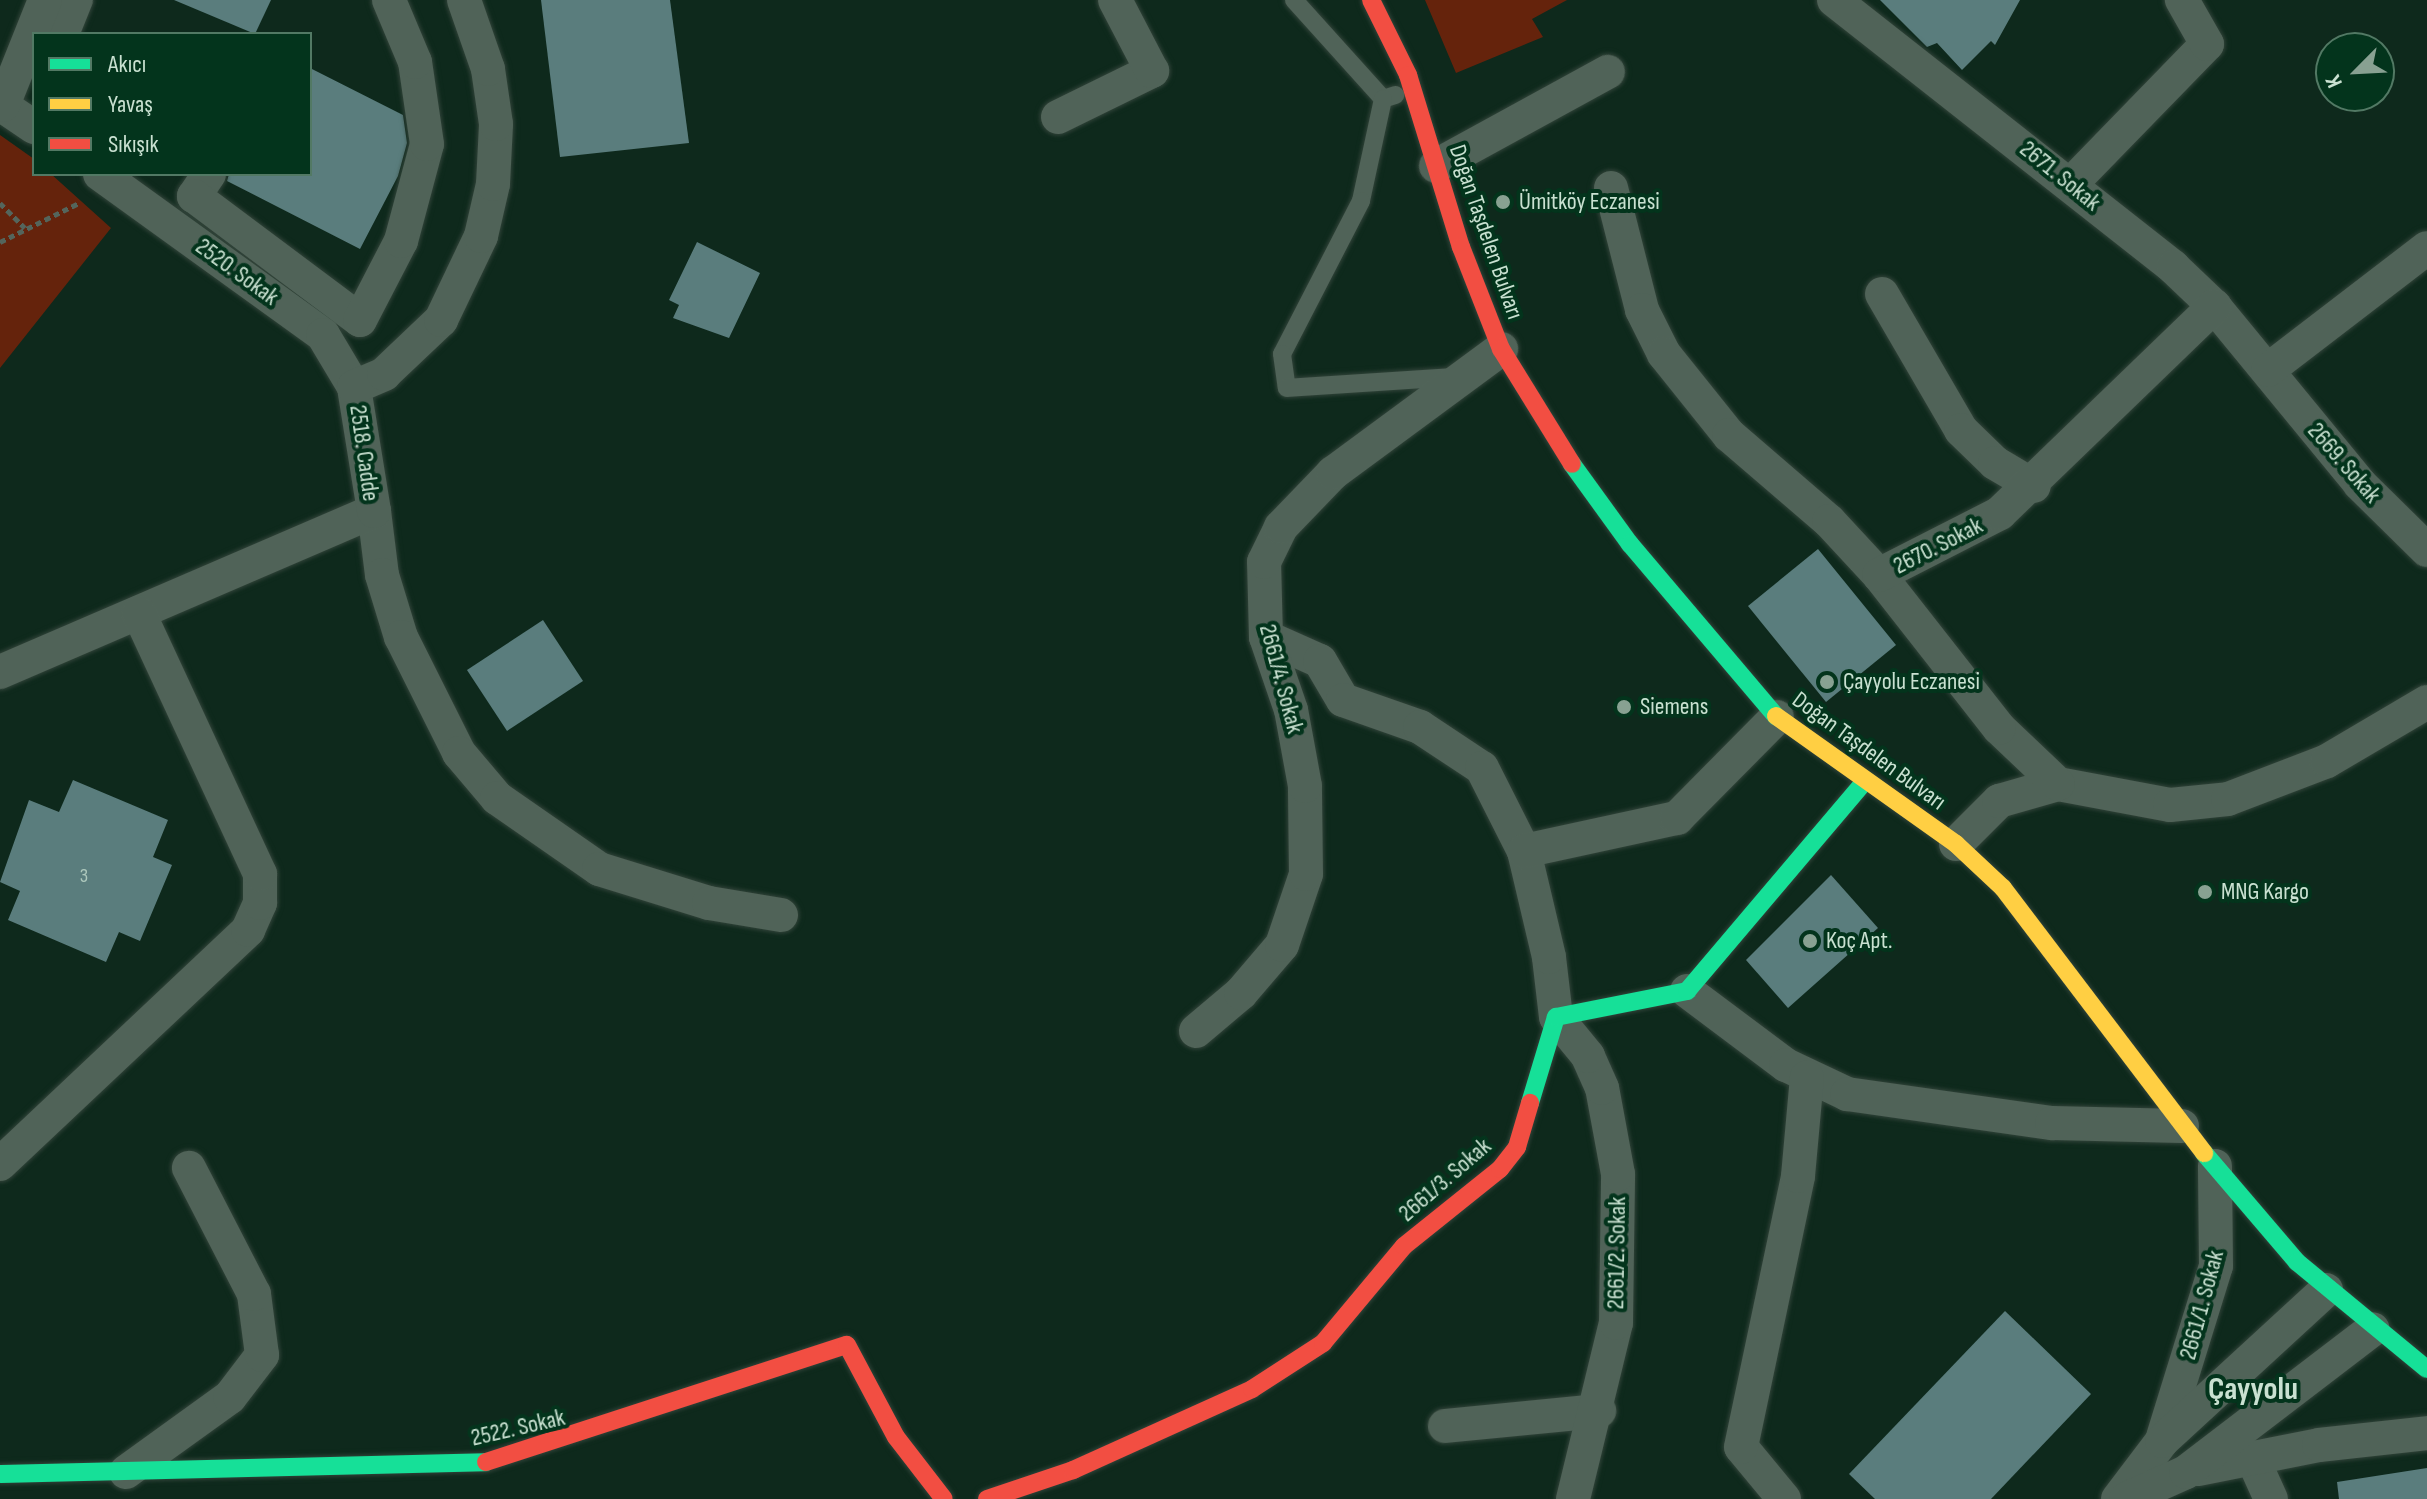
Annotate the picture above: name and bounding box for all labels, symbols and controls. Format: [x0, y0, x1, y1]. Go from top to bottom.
legend [32, 32, 312, 176]
north arrow [2315, 32, 2395, 112]
text: Akıcı [108, 50, 146, 79]
text: K [2320, 71, 2349, 92]
text: Yavaş [108, 90, 153, 119]
text: Sıkışık [108, 130, 159, 159]
street label: 2671. Sokak [2014, 135, 2106, 217]
street label: Doğan Taşdelen Bulvarı [1443, 141, 1529, 323]
place label: Ümitköy Eczanesi [1519, 188, 1660, 216]
marker: Ümitköy Eczanesi [1494, 193, 1512, 211]
street label: 2520. Sokak [190, 232, 284, 312]
street label: 2518. Cadde [343, 403, 385, 503]
street label: 2669. Sokak [2301, 417, 2387, 509]
street label: 2670. Sokak [1889, 511, 1987, 581]
street label: 2661/4. Sokak [1253, 621, 1309, 737]
place label: Çayyolu Eczanesi [1843, 668, 1980, 696]
marker: Çayyolu Eczanesi [1818, 673, 1836, 691]
street label: Doğan Taşdelen Bulvarı [1787, 686, 1951, 816]
place label: Siemens [1640, 693, 1708, 721]
marker: Siemens [1615, 698, 1633, 716]
house number: 3 [80, 864, 88, 888]
place label: MNG Kargo [2221, 878, 2309, 906]
marker: MNG Kargo [2196, 883, 2214, 901]
place label: Koç Apt. [1826, 927, 1893, 955]
marker: Koç Apt. [1801, 932, 1819, 950]
street label: 2661/3. Sokak [1393, 1132, 1497, 1228]
street label: 2661/2. Sokak [1602, 1196, 1632, 1310]
street label: 2661/1. Sokak [2174, 1247, 2230, 1363]
district label: Çayyolu [2208, 1371, 2298, 1409]
street label: 2522. Sokak [468, 1403, 568, 1453]

